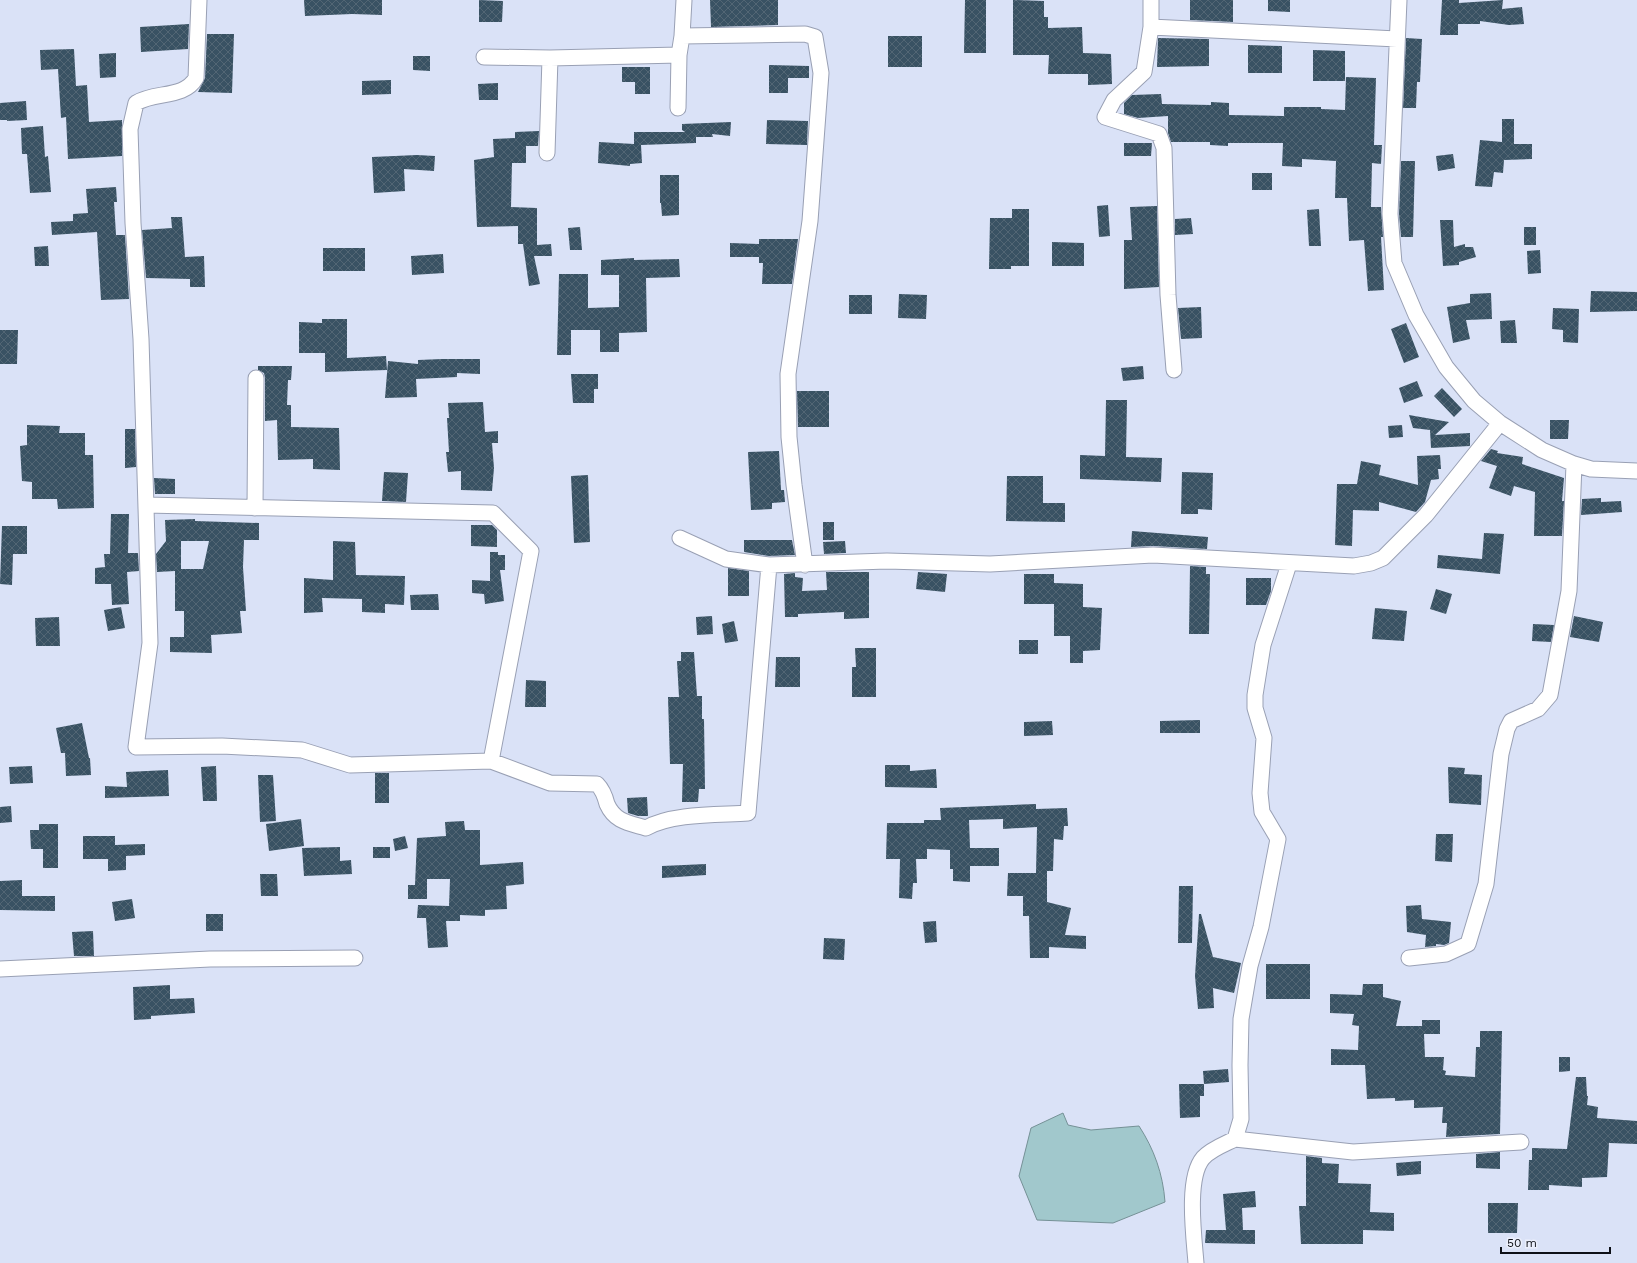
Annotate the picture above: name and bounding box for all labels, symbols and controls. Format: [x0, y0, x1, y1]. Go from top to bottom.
scale bar [1501, 1229, 1610, 1255]
text: 50 m [1507, 1236, 1537, 1250]

